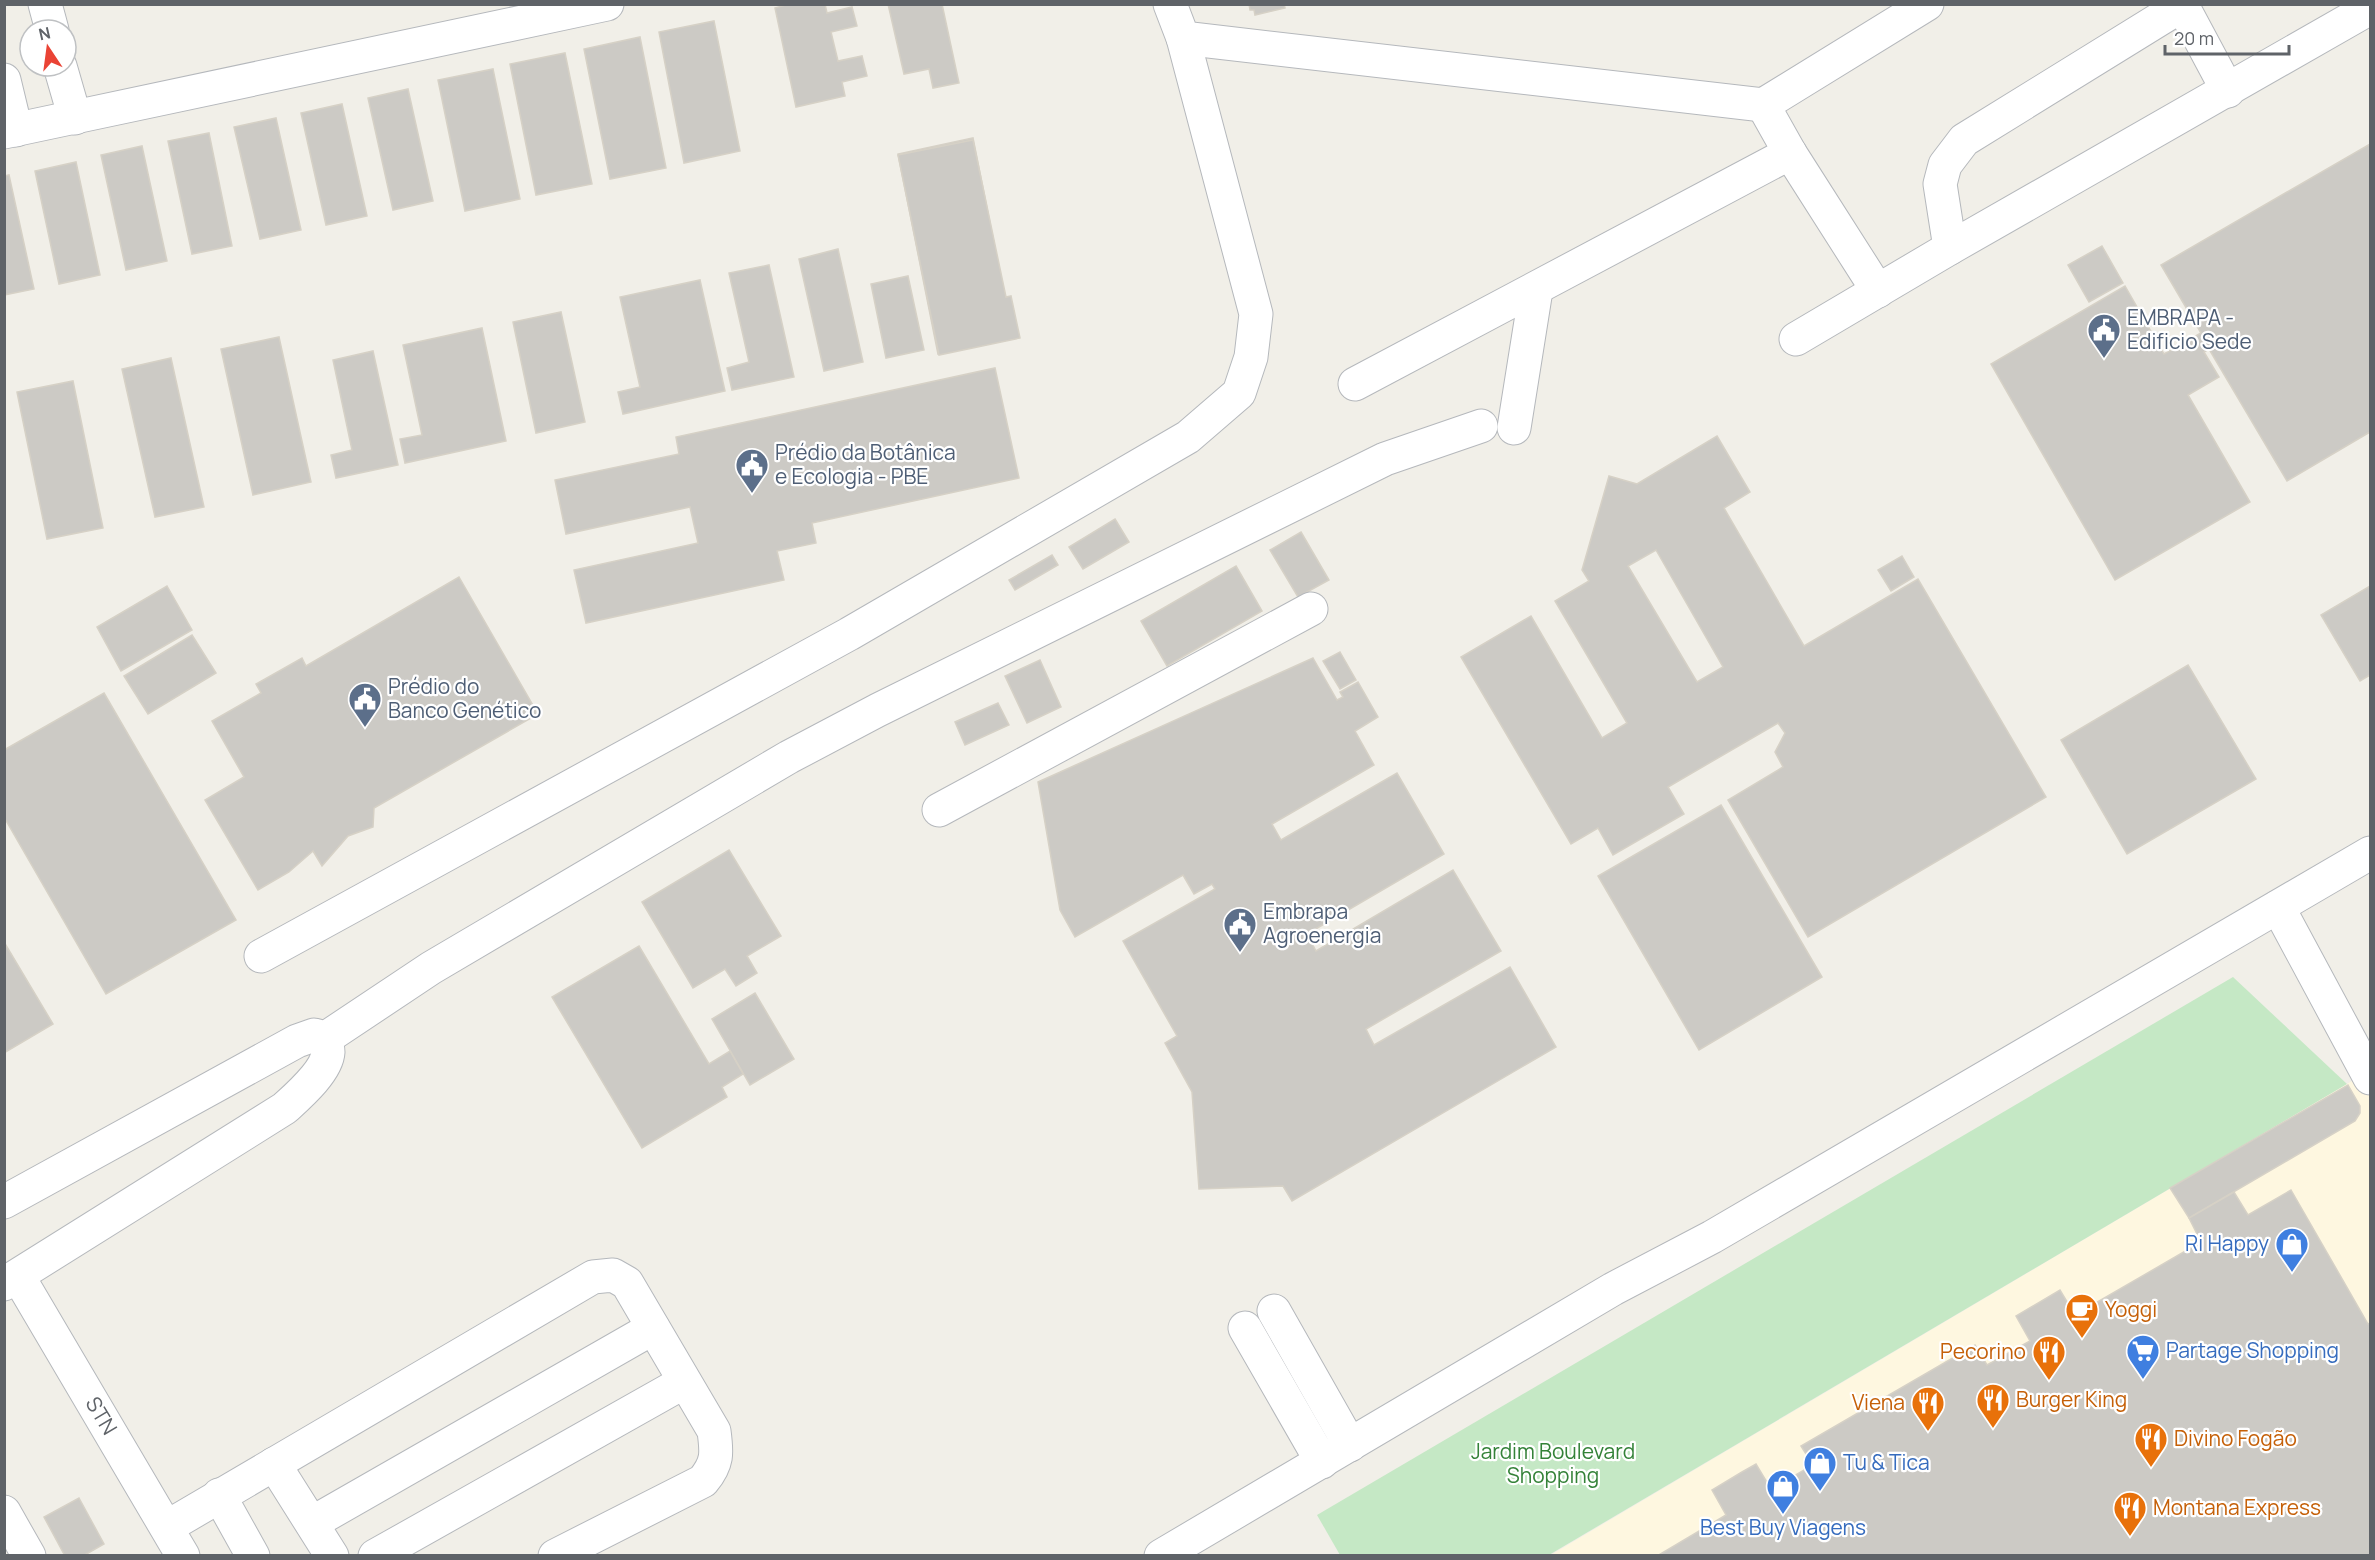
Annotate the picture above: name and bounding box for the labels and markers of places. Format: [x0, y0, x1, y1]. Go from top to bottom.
place label: EMBRAPA - Edificio Sede [2127, 303, 2252, 355]
public building icon: EMBRAPA - Edificio Sede [2086, 312, 2122, 359]
place label: Prédio da Botânica e Ecologia - PBE [775, 438, 956, 490]
public building icon: Prédio da Botânica e Ecologia - PBE [734, 447, 770, 494]
place label: Prédio do Banco Genético [388, 672, 541, 724]
public building icon: Prédio do Banco Genético [347, 681, 383, 728]
place label: Embrapa Agroenergia [1263, 897, 1381, 949]
public building icon: Embrapa Agroenergia [1222, 906, 1258, 953]
shop icon: Ri Happy [2274, 1226, 2310, 1273]
place label: Ri Happy [2185, 1229, 2269, 1257]
cafe icon: Yoggi [2064, 1292, 2100, 1339]
place label: Yoggi [2105, 1295, 2157, 1323]
supermarket icon: Partage Shopping [2125, 1333, 2161, 1380]
restaurant icon: Pecorino [2031, 1334, 2067, 1381]
place label: Partage Shopping [2166, 1336, 2339, 1364]
place label: Pecorino [1940, 1337, 2026, 1365]
restaurant icon: Burger King [1975, 1382, 2011, 1429]
restaurant icon: Viena [1910, 1385, 1946, 1432]
place label: Burger King [2016, 1385, 2127, 1413]
place label: Viena [1852, 1388, 1905, 1416]
restaurant icon: Divino Fogão [2133, 1421, 2169, 1468]
place label: Divino Fogão [2174, 1424, 2297, 1452]
shop icon: Tu & Tica [1802, 1445, 1838, 1492]
place label: Tu & Tica [1843, 1448, 1930, 1476]
shop icon: Best Buy Viagens [1765, 1468, 1801, 1515]
restaurant icon: Montana Express [2112, 1490, 2148, 1537]
place label: Montana Express [2153, 1493, 2321, 1521]
place label: Best Buy Viagens [1700, 1513, 1866, 1541]

